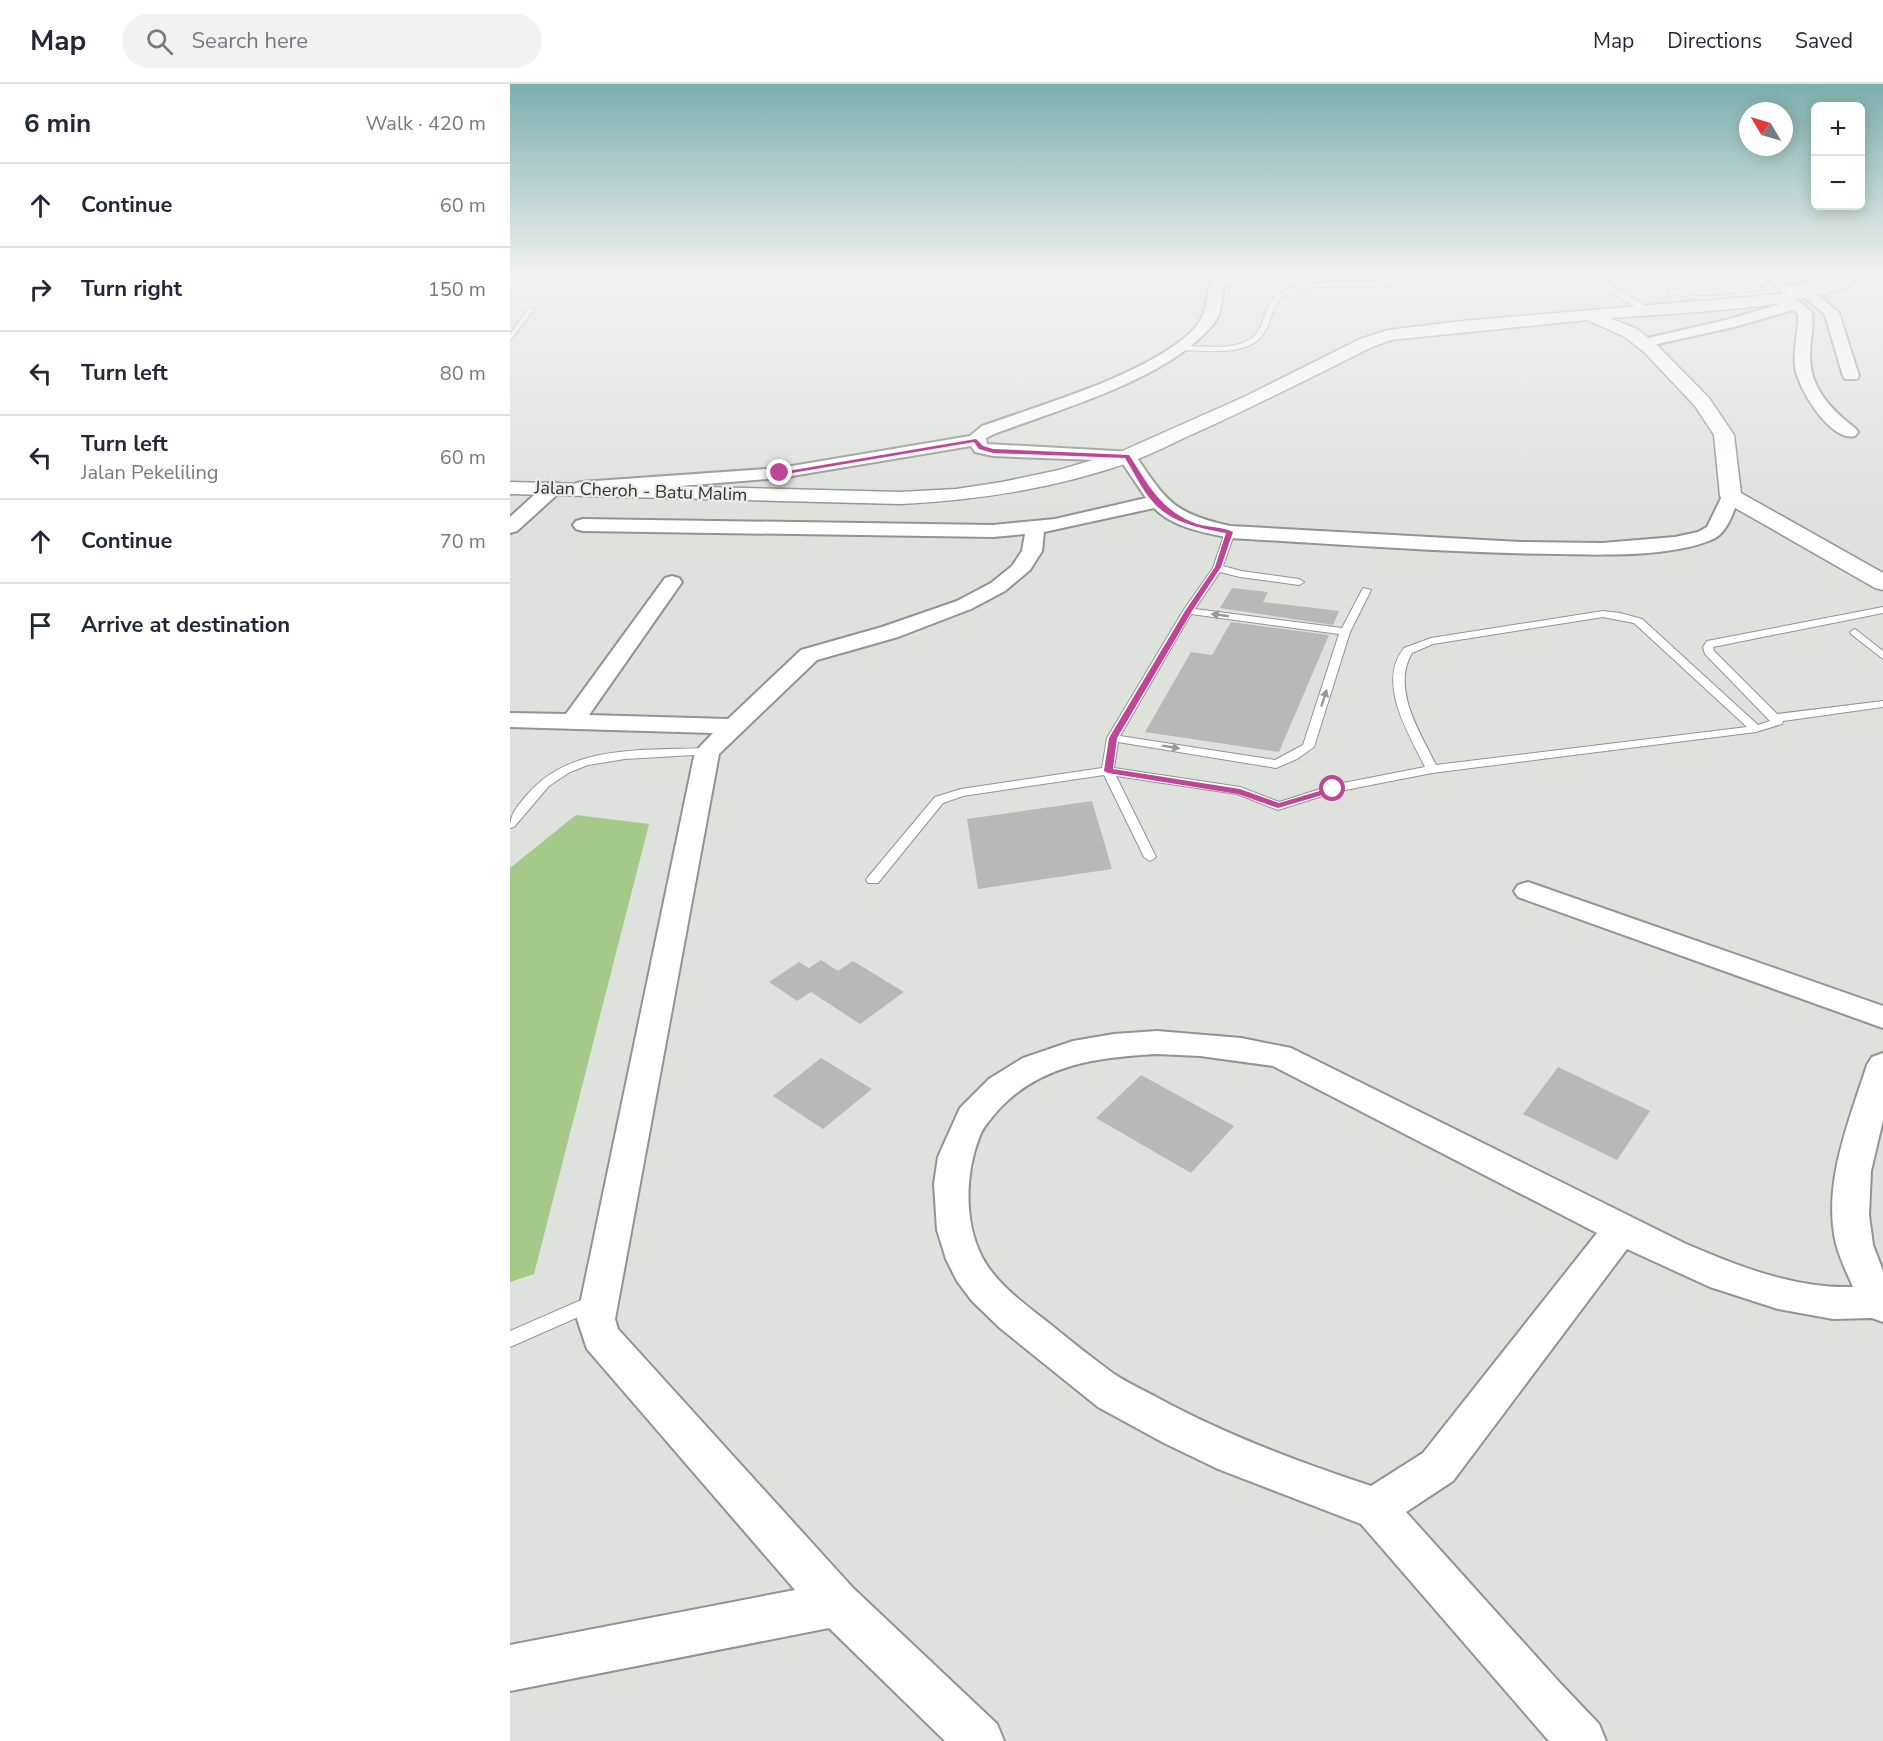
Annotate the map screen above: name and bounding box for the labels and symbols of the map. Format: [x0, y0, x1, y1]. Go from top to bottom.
north arrow [1739, 102, 1793, 156]
route end [766, 459, 792, 485]
street label: Jalan Cheroh - Batu Malim [533, 475, 748, 507]
one-way arrow [1210, 610, 1229, 620]
one-way arrow [1320, 689, 1329, 707]
one-way arrow [1161, 743, 1180, 752]
route start [1319, 775, 1345, 801]

